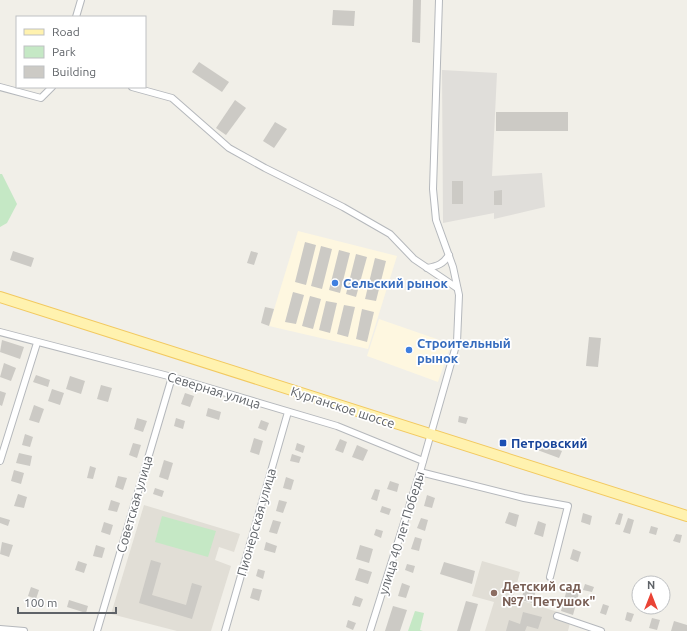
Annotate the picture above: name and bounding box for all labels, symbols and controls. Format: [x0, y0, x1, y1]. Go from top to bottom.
legend [16, 16, 146, 88]
text: Road [52, 25, 80, 38]
text: Park [52, 45, 76, 58]
text: Building [52, 65, 96, 78]
place label: Сельский рынок [343, 276, 449, 290]
marker: Сельский рынок [330, 278, 340, 288]
place label: Строительный рынок [417, 336, 511, 365]
marker: Строительный рынок [404, 345, 414, 355]
street label: Северная улица [166, 369, 262, 411]
street label: Курганское шоссе [289, 384, 397, 430]
place label: Петровский [511, 436, 587, 450]
marker: Петровский [498, 438, 508, 448]
street label: Советская улица [113, 454, 155, 554]
street label: Пионерская улица [234, 466, 278, 578]
street label: улица 40 лет Победы [376, 470, 426, 596]
north arrow [631, 575, 671, 615]
place label: Детский сад №7 "Петушок" [502, 579, 596, 608]
text: N [647, 579, 655, 591]
marker: Детский сад №7 "Петушок" [489, 588, 499, 598]
scale bar [18, 589, 116, 615]
text: 100 m [24, 596, 57, 609]

